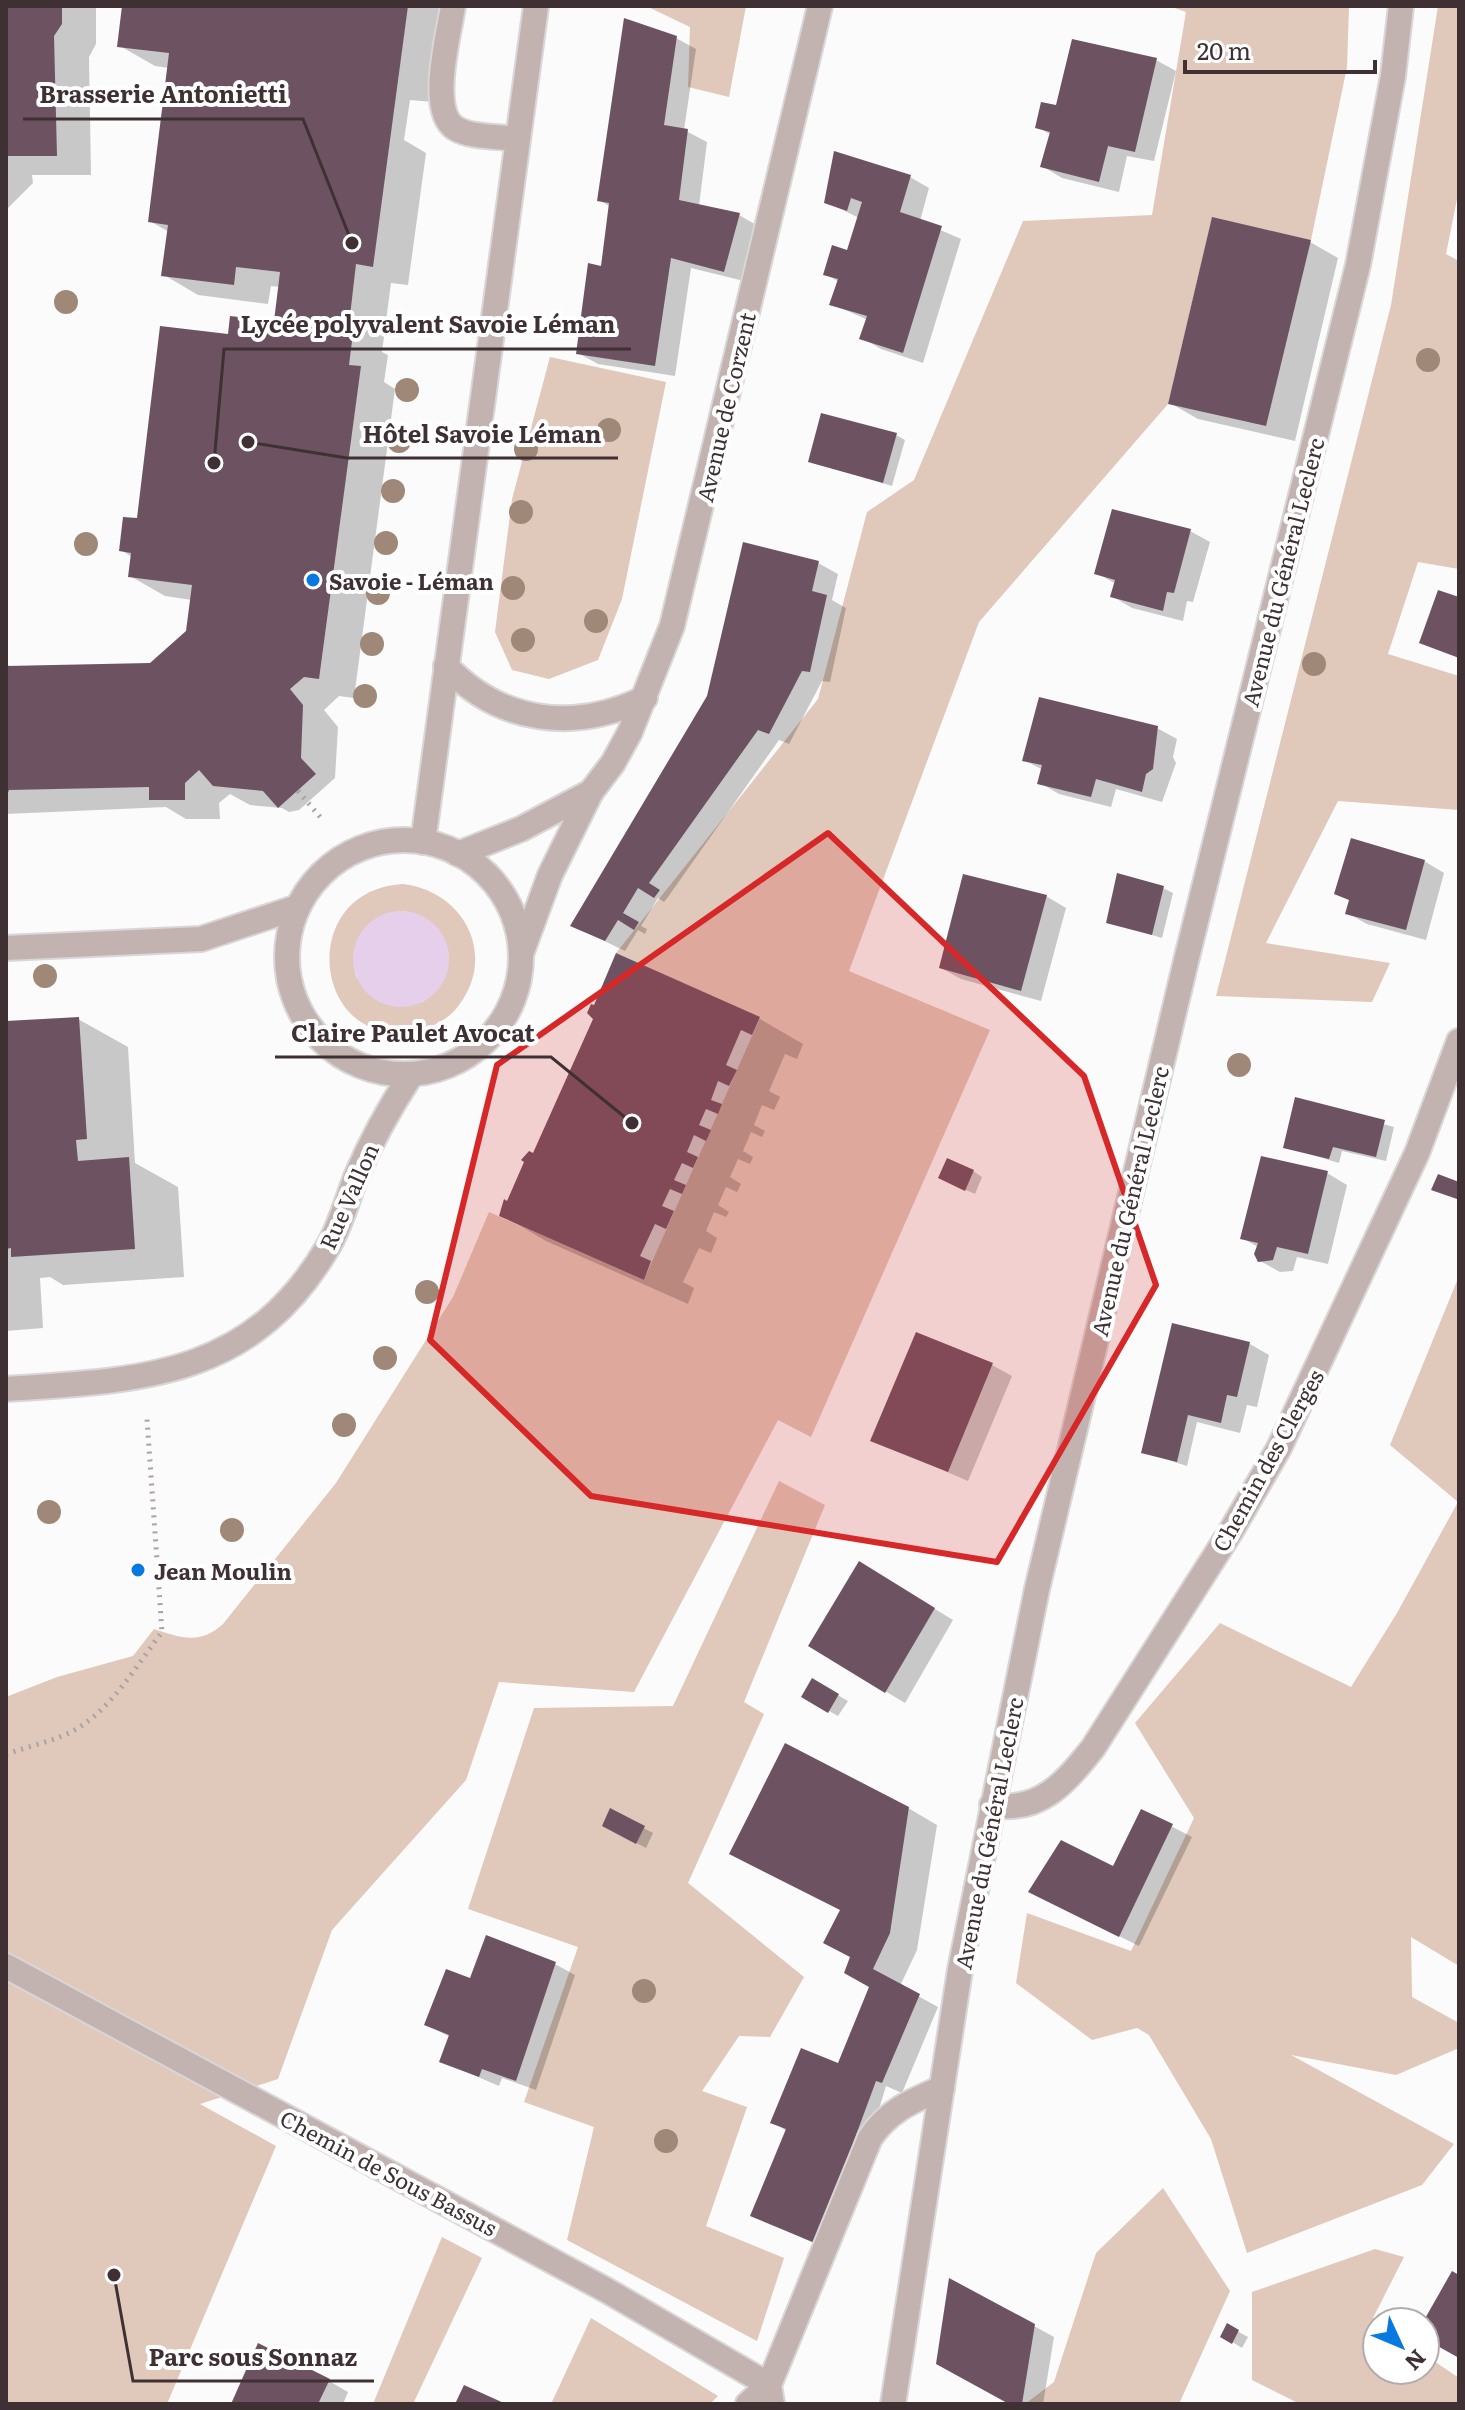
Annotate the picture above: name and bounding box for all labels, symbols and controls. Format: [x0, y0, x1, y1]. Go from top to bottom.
scale bar [1185, 24, 1375, 74]
text: 20 m [1197, 32, 1251, 67]
callout: Brasserie Antonietti [23, 71, 303, 119]
text: Brasserie Antonietti [39, 75, 287, 110]
callout: Lycée polyvalent Savoie Léman [224, 301, 631, 349]
text: Lycée polyvalent Savoie Léman [241, 305, 616, 340]
street label: Avenue de Corzent [687, 309, 763, 505]
callout: Hôtel Savoie Léman [347, 410, 618, 458]
text: Hôtel Savoie Léman [363, 415, 602, 450]
street label: Avenue du Général Leclerc [1233, 434, 1331, 710]
place label: Savoie - Léman [329, 564, 494, 597]
marker: Savoie - Léman [304, 571, 322, 589]
callout: Claire Paulet Avocat [275, 1009, 551, 1057]
text: Claire Paulet Avocat [291, 1014, 535, 1049]
street label: Avenue du Général Leclerc [1082, 1063, 1176, 1339]
street label: Rue Vallon [310, 1138, 386, 1254]
street label: Chemin des Clerges [1203, 1363, 1331, 1557]
place label: Jean Moulin [154, 1554, 292, 1587]
marker: Jean Moulin [129, 1561, 147, 1579]
street label: Avenue du Général Leclerc [945, 1694, 1031, 1972]
street label: Chemin de Sous Bassus [275, 2101, 503, 2243]
north arrow [1361, 2306, 1441, 2386]
callout: Parc sous Sonnaz [133, 2333, 374, 2381]
text: Parc sous Sonnaz [149, 2338, 358, 2373]
text: N [1398, 2343, 1435, 2379]

